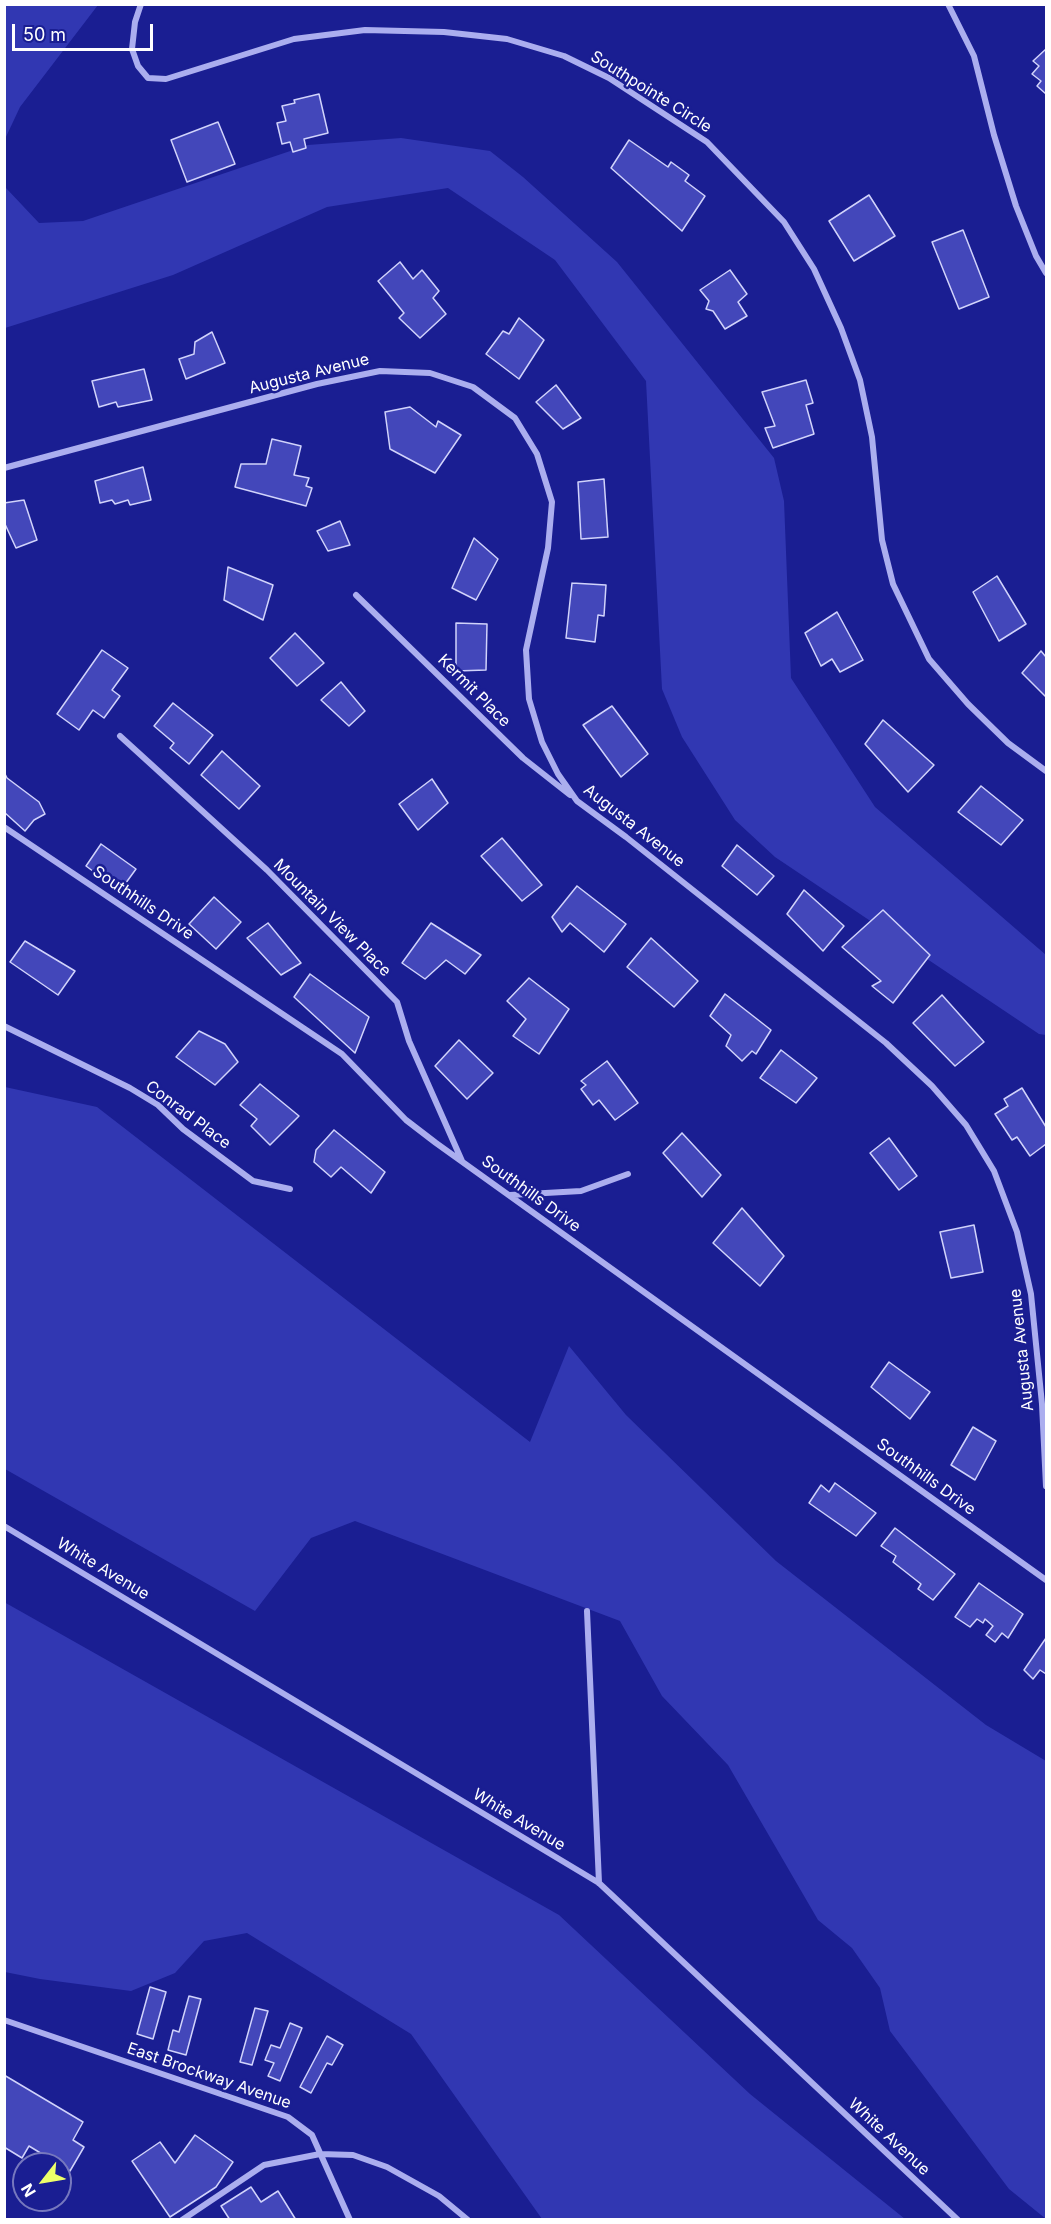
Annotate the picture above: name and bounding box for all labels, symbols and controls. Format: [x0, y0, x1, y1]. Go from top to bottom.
scale bar [15, 12, 156, 50]
text: 50 m [23, 24, 66, 45]
street label: Southpointe Circle [587, 47, 715, 137]
street label: Augusta Avenue [247, 350, 371, 398]
street label: Kermit Place [434, 651, 514, 731]
street label: Augusta Avenue [580, 781, 688, 871]
street label: Mountain View Place [269, 855, 395, 981]
street label: Southhills Drive [89, 862, 197, 944]
street label: Conrad Place [142, 1077, 234, 1153]
street label: Southhills Drive [478, 1152, 584, 1236]
street label: Augusta Avenue [1006, 1288, 1038, 1412]
street label: Southhills Drive [873, 1435, 979, 1519]
street label: White Avenue [53, 1534, 153, 1604]
street label: White Avenue [469, 1785, 569, 1855]
street label: East Brockway Avenue [125, 2039, 293, 2113]
street label: White Avenue [844, 2094, 934, 2180]
north arrow [12, 2152, 72, 2212]
text: N [17, 2180, 40, 2201]

